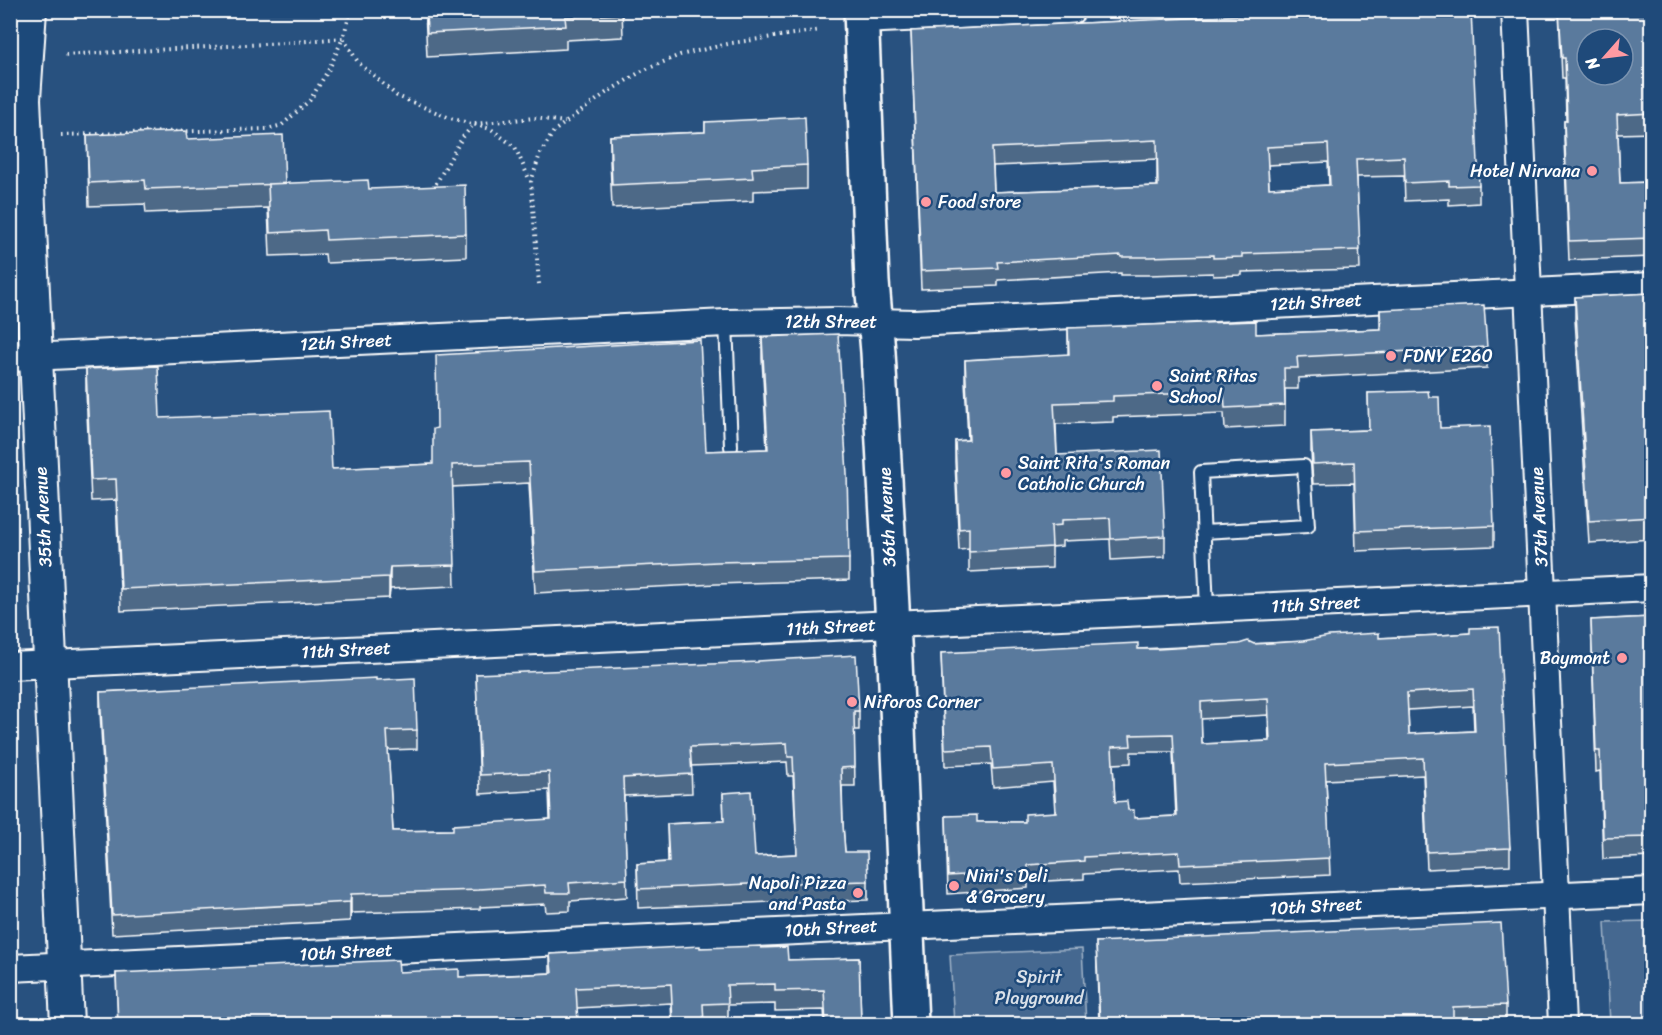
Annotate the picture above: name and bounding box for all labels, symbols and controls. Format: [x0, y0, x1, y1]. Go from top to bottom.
north arrow [1575, 27, 1635, 87]
text: N [1576, 51, 1608, 76]
place label: Hotel Nirvana [1470, 155, 1581, 187]
marker: Hotel Nirvana [1585, 164, 1599, 178]
place label: Food store [938, 186, 1021, 218]
marker: Food store [919, 195, 933, 209]
street label: 12th Street [1269, 284, 1363, 320]
street label: 12th Street [785, 306, 877, 338]
street label: 12th Street [299, 324, 393, 360]
place label: FDNY E260 [1403, 340, 1493, 372]
marker: FDNY E260 [1384, 349, 1398, 363]
place label: Saint Ritas School [1169, 360, 1258, 413]
marker: Saint Ritas School [1150, 379, 1164, 393]
place label: Saint Rita's Roman Catholic Church [1018, 447, 1170, 500]
street label: 35th Avenue [24, 466, 62, 568]
street label: 36th Avenue [868, 466, 906, 568]
marker: Saint Rita's Roman Catholic Church [999, 466, 1013, 480]
street label: 37th Avenue [1520, 466, 1558, 568]
street label: 11th Street [1270, 586, 1362, 622]
street label: 11th Street [785, 609, 877, 645]
street label: 11th Street [300, 632, 392, 668]
place label: Baymont [1540, 642, 1610, 674]
marker: Baymont [1615, 651, 1629, 665]
place label: Niforos Corner [864, 686, 983, 718]
marker: Niforos Corner [845, 695, 859, 709]
place label: Nini's Deli & Grocery [966, 860, 1048, 913]
place label: Napoli Pizza and Pasta [749, 867, 847, 920]
marker: Nini's Deli & Grocery [947, 879, 961, 893]
marker: Napoli Pizza and Pasta [851, 886, 865, 900]
street label: 10th Street [1269, 888, 1364, 924]
street label: 10th Street [784, 910, 879, 946]
street label: 10th Street [299, 934, 394, 970]
park label: Spirit Playground [995, 961, 1085, 1014]

